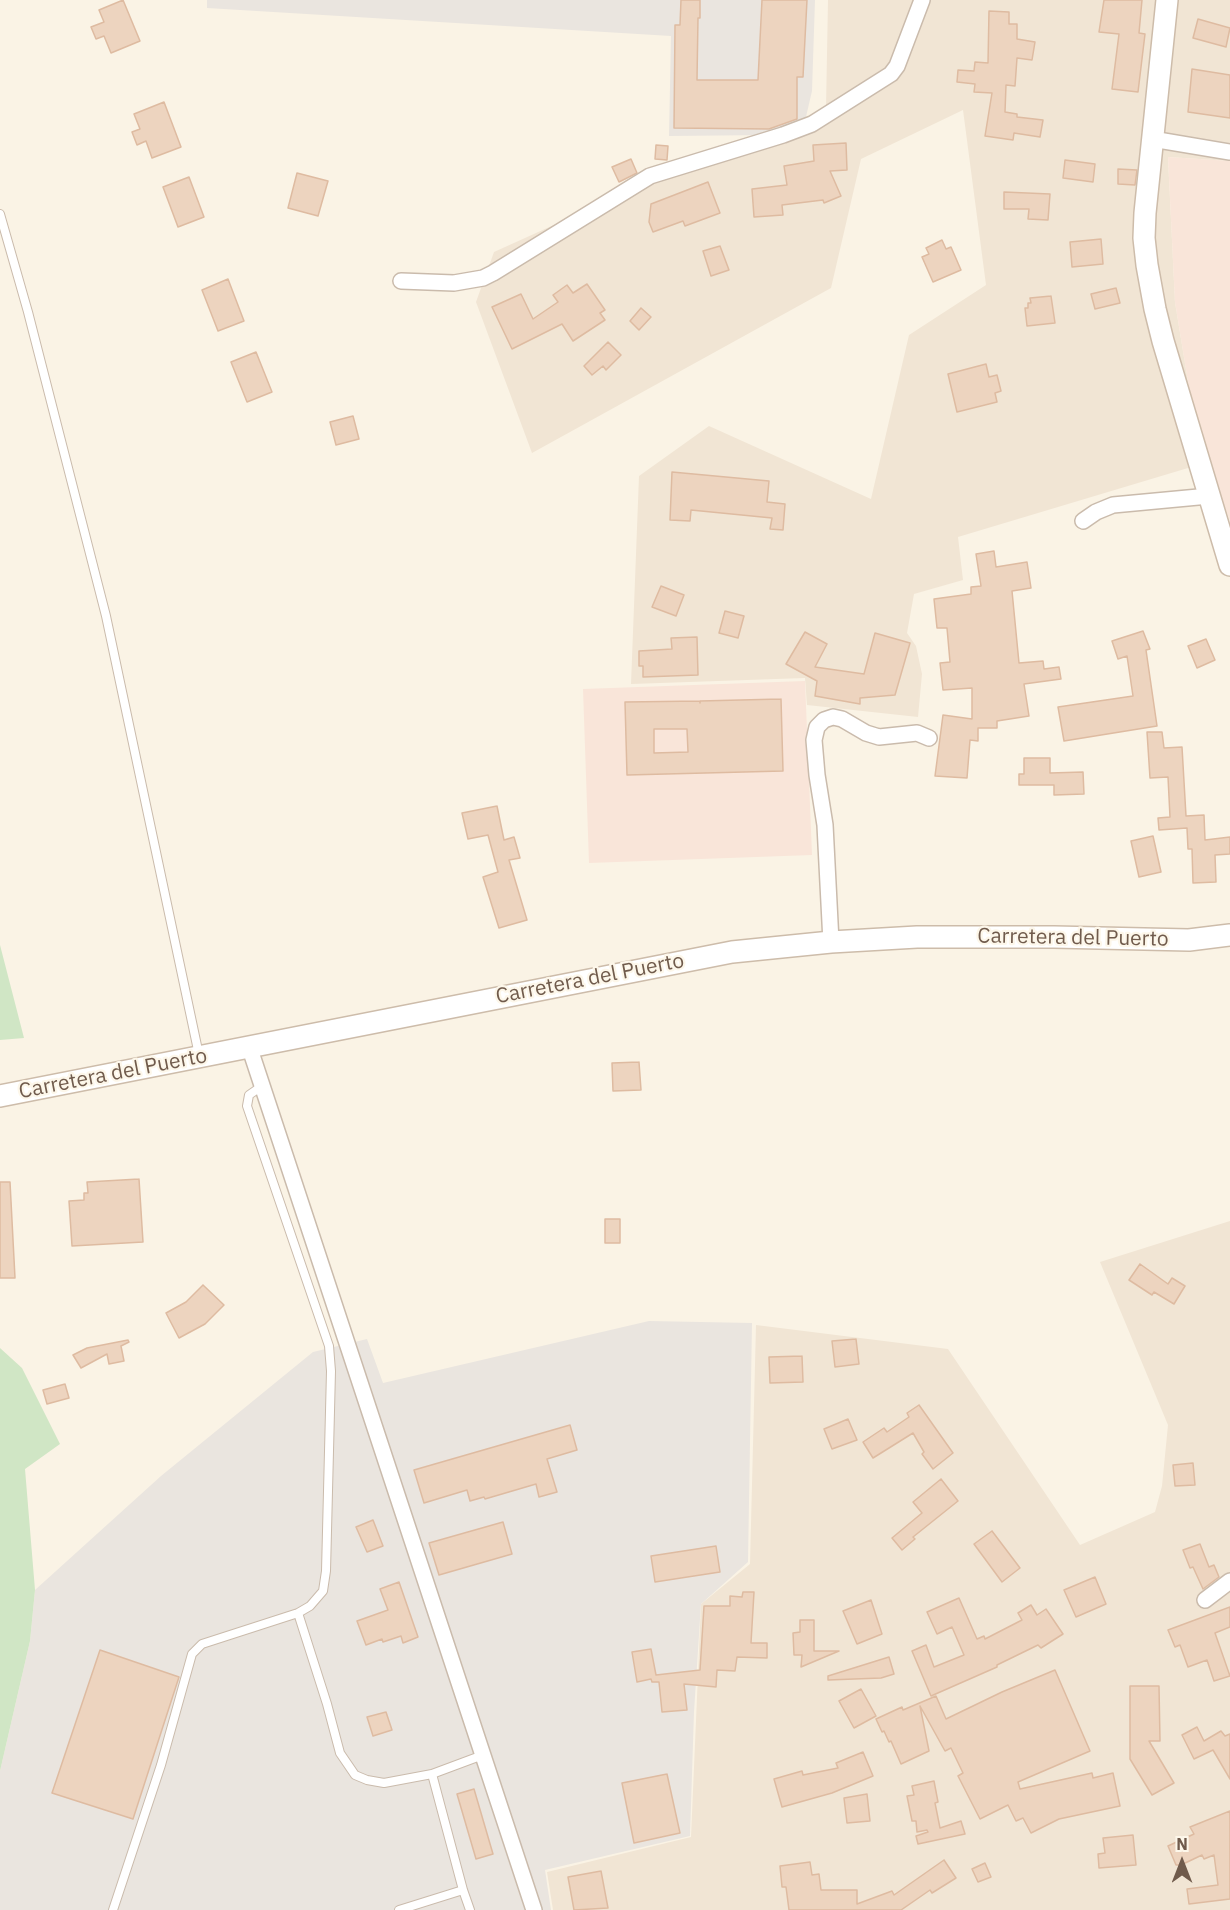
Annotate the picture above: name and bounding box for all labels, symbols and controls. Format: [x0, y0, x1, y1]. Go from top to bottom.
street label: Carretera del Puerto [977, 924, 1169, 952]
street label: Carretera del Puerto [494, 948, 686, 1010]
street label: Carretera del Puerto [17, 1043, 209, 1105]
north arrow [1152, 1832, 1212, 1892]
text: N [1176, 1834, 1188, 1854]

